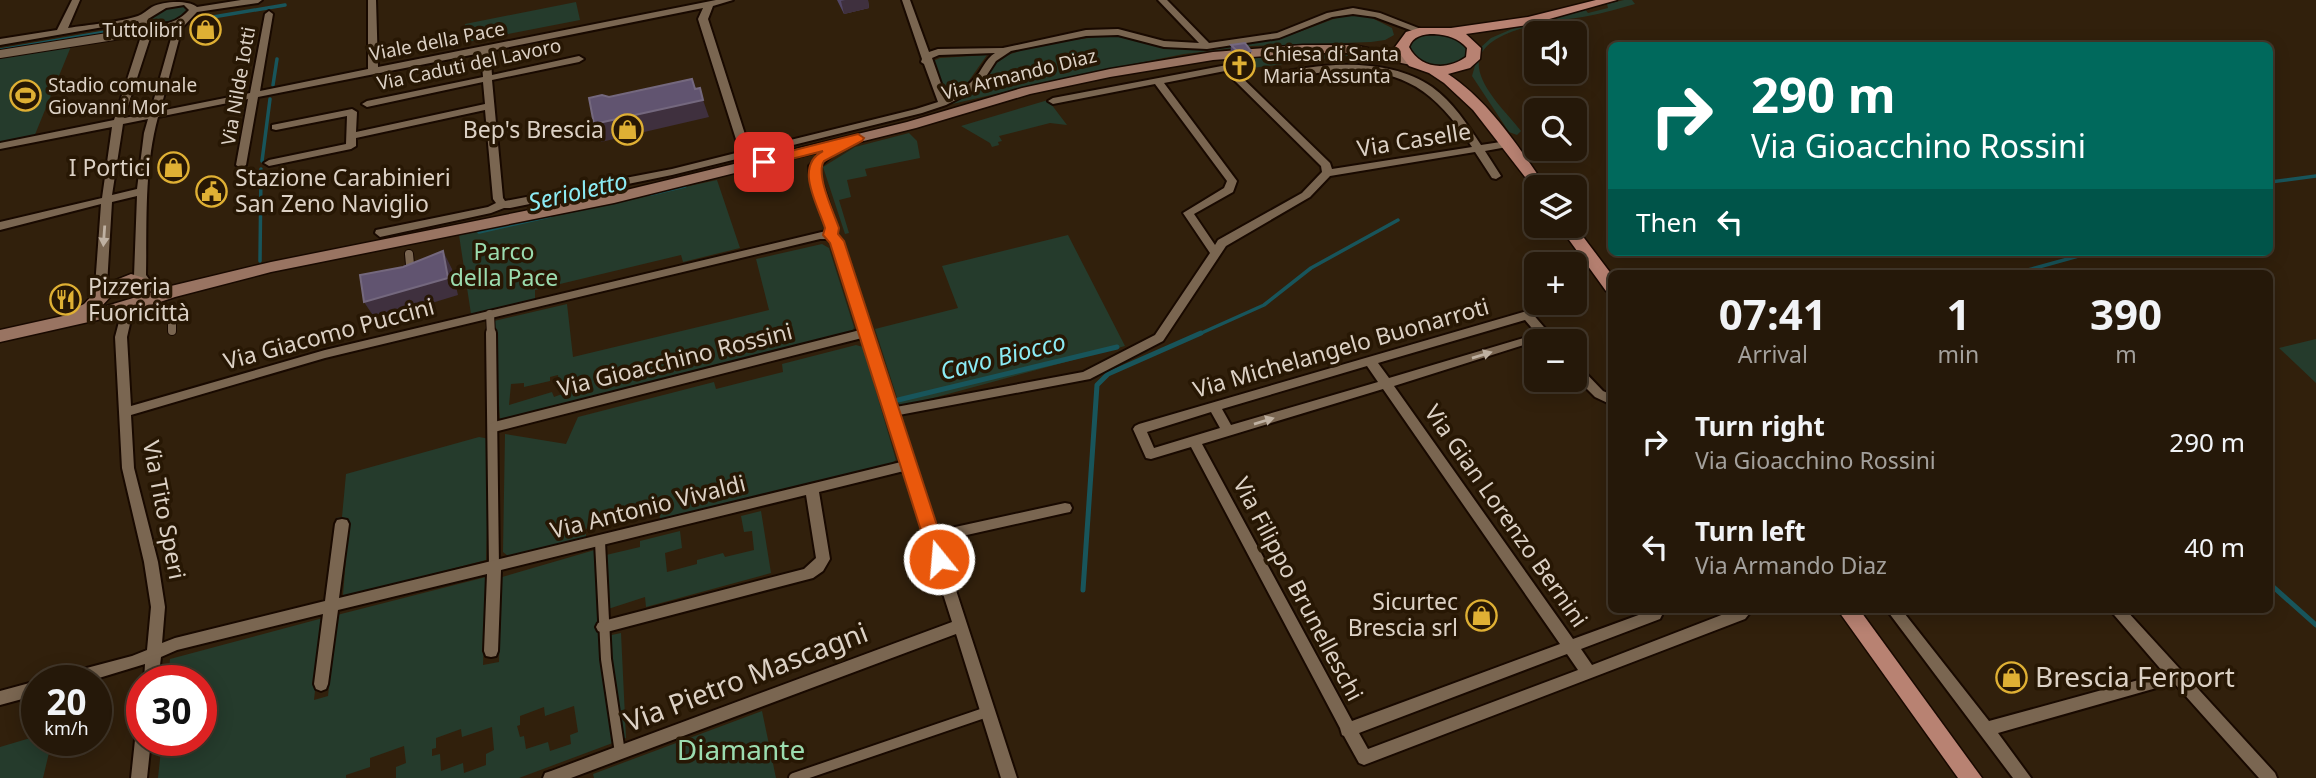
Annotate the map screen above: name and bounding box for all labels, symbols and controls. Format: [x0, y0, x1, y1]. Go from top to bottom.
shop icon: Tuttolibri [189, 13, 223, 47]
street label: Viale della Pace [367, 15, 507, 67]
place label: Tuttolibri [102, 17, 183, 43]
map controls [1524, 21, 1587, 392]
button: sound [1524, 21, 1587, 84]
street label: Via Nilde Iotti [215, 25, 261, 147]
street label: Via Caduti del Lavoro [375, 32, 563, 96]
place label: Chiesa di Santa Maria Assunta [1263, 41, 1399, 89]
street label: Via Armando Diaz [939, 42, 1099, 106]
church icon: Chiesa di Santa Maria Assunta [1223, 48, 1257, 82]
text: 290 m [1751, 61, 1896, 127]
icon: right [1636, 70, 1727, 161]
place label: Stadio comunale Giovanni Mor [48, 72, 197, 120]
sports icon: Stadio comunale Giovanni Mor [8, 79, 42, 113]
button: search [1524, 98, 1587, 161]
place label: Bep's Brescia [463, 113, 604, 145]
shop icon: Bep's Brescia [610, 113, 644, 147]
street label: Via Caselle [1355, 114, 1473, 164]
text: Via Gioacchino Rossini [1751, 124, 2086, 167]
pin [734, 132, 794, 192]
icon: arrive [745, 143, 783, 181]
place label: I Portici [69, 151, 151, 183]
shop icon: I Portici [157, 151, 191, 185]
place label: Stazione Carabinieri San Zeno Naviglio [235, 161, 451, 219]
water label: Serioletto [525, 163, 631, 218]
public building icon: Stazione Carabinieri San Zeno Naviglio [195, 174, 229, 208]
button: layers [1524, 175, 1587, 238]
icon: left [1711, 203, 1749, 241]
text: Then [1636, 204, 1697, 240]
one-way arrow [98, 225, 109, 247]
park label: Parco della Pace [450, 235, 558, 293]
button: + [1524, 252, 1587, 315]
place label: Pizzeria Fuoricittà [88, 270, 190, 328]
restaurant icon: Pizzeria Fuoricittà [48, 283, 82, 317]
text: 07:41 [1719, 285, 1827, 342]
text: 1 [1946, 285, 1970, 342]
text: 390 [2090, 285, 2162, 342]
street label: Via Michelangelo Buonarroti [1189, 289, 1492, 405]
street label: Via Giacomo Puccini [220, 290, 438, 377]
street label: Via Gioacchino Rossini [554, 314, 795, 404]
water label: Cavo Biocco [937, 324, 1069, 387]
button: − [1524, 329, 1587, 392]
text: Arrival [1738, 338, 1808, 370]
text: min [1938, 338, 1979, 370]
text: m [2115, 338, 2137, 370]
one-way arrow [1472, 350, 1493, 360]
street label: Via Gian Lorenzo Bernini [1418, 398, 1596, 633]
text: Turn right [1695, 408, 1825, 444]
one-way arrow [1254, 415, 1275, 425]
icon: right [1636, 423, 1674, 461]
text: 290 m [2169, 424, 2245, 460]
street label: Via Tito Speri [136, 438, 194, 582]
text: Via Gioacchino Rossini [1695, 444, 1936, 476]
street label: Via Antonio Vivaldi [547, 466, 749, 546]
street label: Via Filippo Brunelleschi [1226, 471, 1372, 706]
text: Turn left [1695, 513, 1806, 549]
position arrow [902, 522, 976, 596]
icon: left [1636, 528, 1674, 566]
text: 40 m [2184, 529, 2245, 565]
text: Via Armando Diaz [1695, 549, 1887, 581]
place label: Sicurtec Brescia srl [1348, 585, 1458, 643]
shop icon: Sicurtec Brescia srl [1464, 598, 1498, 632]
street label: Via Pietro Mascagni [619, 612, 873, 740]
place label: Brescia Ferport [2035, 657, 2235, 695]
shop icon: Brescia Ferport [1995, 660, 2029, 694]
speed limit sign: 30 [126, 665, 217, 756]
text: 20 [46, 678, 87, 725]
text: km/h [44, 716, 89, 740]
park label: Diamante [677, 730, 805, 768]

